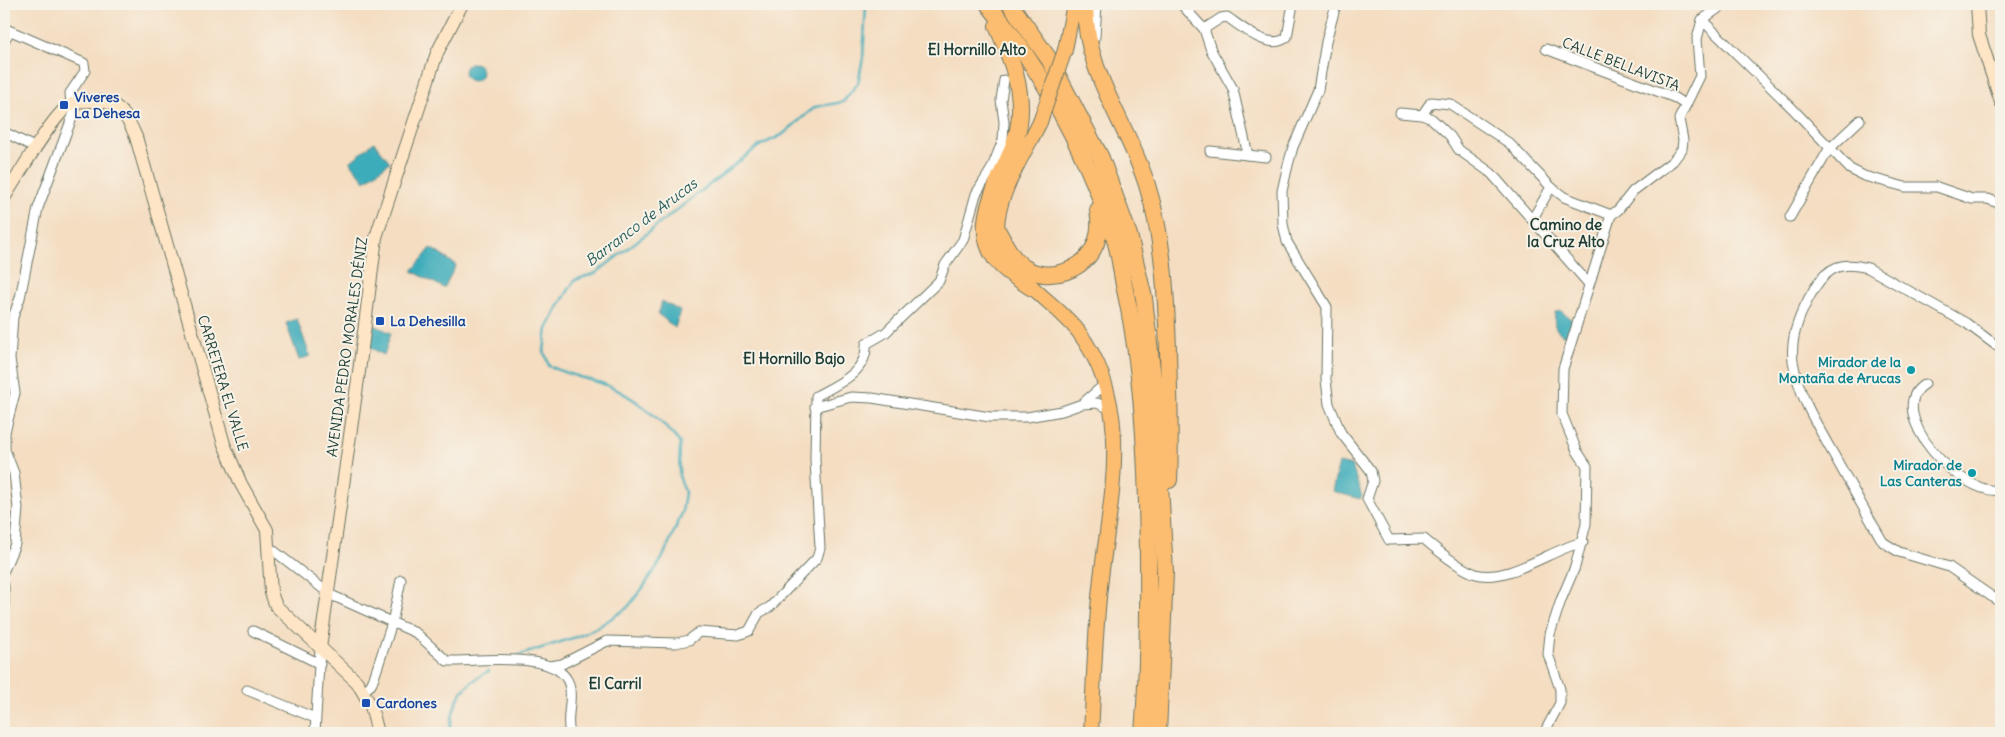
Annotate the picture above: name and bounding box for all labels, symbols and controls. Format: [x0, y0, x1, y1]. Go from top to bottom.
street label: CALLE BELLAVISTA [1560, 33, 1682, 95]
district label: El Hornillo Alto [928, 40, 1027, 59]
place label: Viveres La Dehesa [74, 88, 140, 122]
marker: Viveres La Dehesa [58, 99, 70, 111]
water label: Barranco de Arucas [581, 173, 702, 270]
district label: Camino de la Cruz Alto [1527, 215, 1605, 251]
street label: AVENIDA PEDRO MORALES DÉNIZ [323, 236, 371, 458]
place label: La Dehesilla [390, 312, 466, 330]
street label: CARRETERA EL VALLE [194, 313, 252, 453]
marker: La Dehesilla [374, 315, 386, 327]
district label: El Hornillo Bajo [743, 349, 846, 368]
place label: Mirador de la Montaña de Arucas [1779, 353, 1902, 387]
marker: Mirador de la Montaña de Arucas [1905, 364, 1917, 376]
place label: Mirador de Las Canteras [1880, 456, 1963, 490]
marker: Mirador de Las Canteras [1966, 467, 1978, 479]
district label: El Carril [588, 674, 642, 693]
place label: Cardones [376, 694, 437, 712]
marker: Cardones [360, 697, 372, 709]

